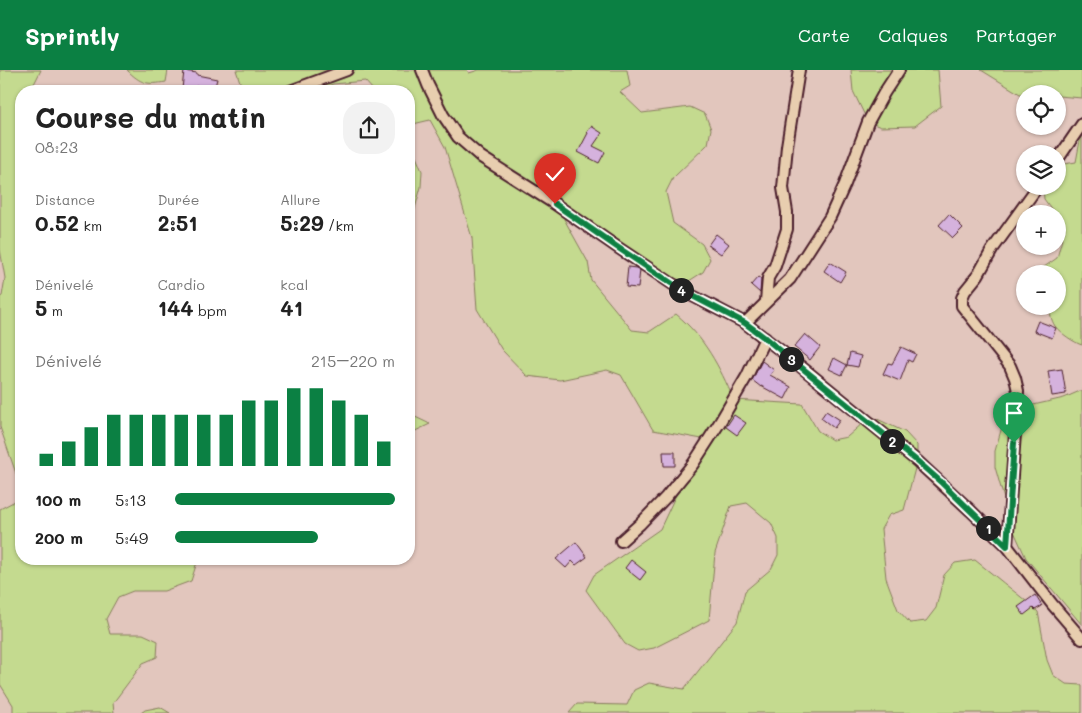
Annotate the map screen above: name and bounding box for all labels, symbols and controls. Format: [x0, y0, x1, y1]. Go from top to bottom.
text: Sprintly [25, 20, 120, 51]
text: Carte [798, 23, 850, 47]
text: Calques [878, 23, 948, 47]
text: Partager [976, 23, 1057, 47]
map controls [1016, 85, 1066, 315]
button: locate [1016, 85, 1066, 135]
text: Course du matin [35, 99, 266, 135]
button: share [343, 102, 395, 154]
text: 08:23 [35, 136, 78, 157]
button: layers [1016, 145, 1066, 195]
pin [534, 153, 576, 204]
icon: check [541, 160, 569, 188]
text: Distance [35, 190, 95, 209]
text: Durée [158, 190, 199, 209]
text: Allure [280, 190, 320, 209]
button: + [1016, 205, 1066, 255]
text: 0.52 [35, 209, 79, 236]
text: 2:51 [158, 209, 198, 236]
text: 5:29 [280, 209, 324, 236]
text: km [79, 216, 102, 235]
text: /km [324, 216, 354, 235]
button: − [1016, 265, 1066, 315]
text: Dénivelé [35, 275, 94, 294]
text: Cardio [158, 275, 205, 294]
text: kcal [280, 275, 308, 294]
pin: 4 [668, 278, 694, 302]
text: 4 [677, 281, 686, 300]
text: 5 [35, 294, 47, 321]
text: 144 [158, 294, 194, 321]
text: 41 [280, 294, 303, 321]
text: m [47, 301, 63, 320]
text: bpm [194, 301, 227, 320]
pin: 3 [778, 346, 804, 372]
text: Dénivelé [35, 350, 102, 371]
text: 215–220 m [311, 350, 395, 371]
text: 3 [787, 350, 796, 369]
pin [993, 392, 1035, 443]
icon: arrive [1000, 399, 1028, 427]
pin: 2 [880, 428, 904, 454]
text: 2 [889, 432, 896, 451]
text: 100 m [35, 489, 81, 510]
text: 5:13 [115, 489, 146, 510]
pin: 1 [976, 516, 1000, 540]
text: 1 [985, 519, 992, 538]
text: 200 m [35, 527, 83, 548]
text: 5:49 [115, 527, 148, 548]

